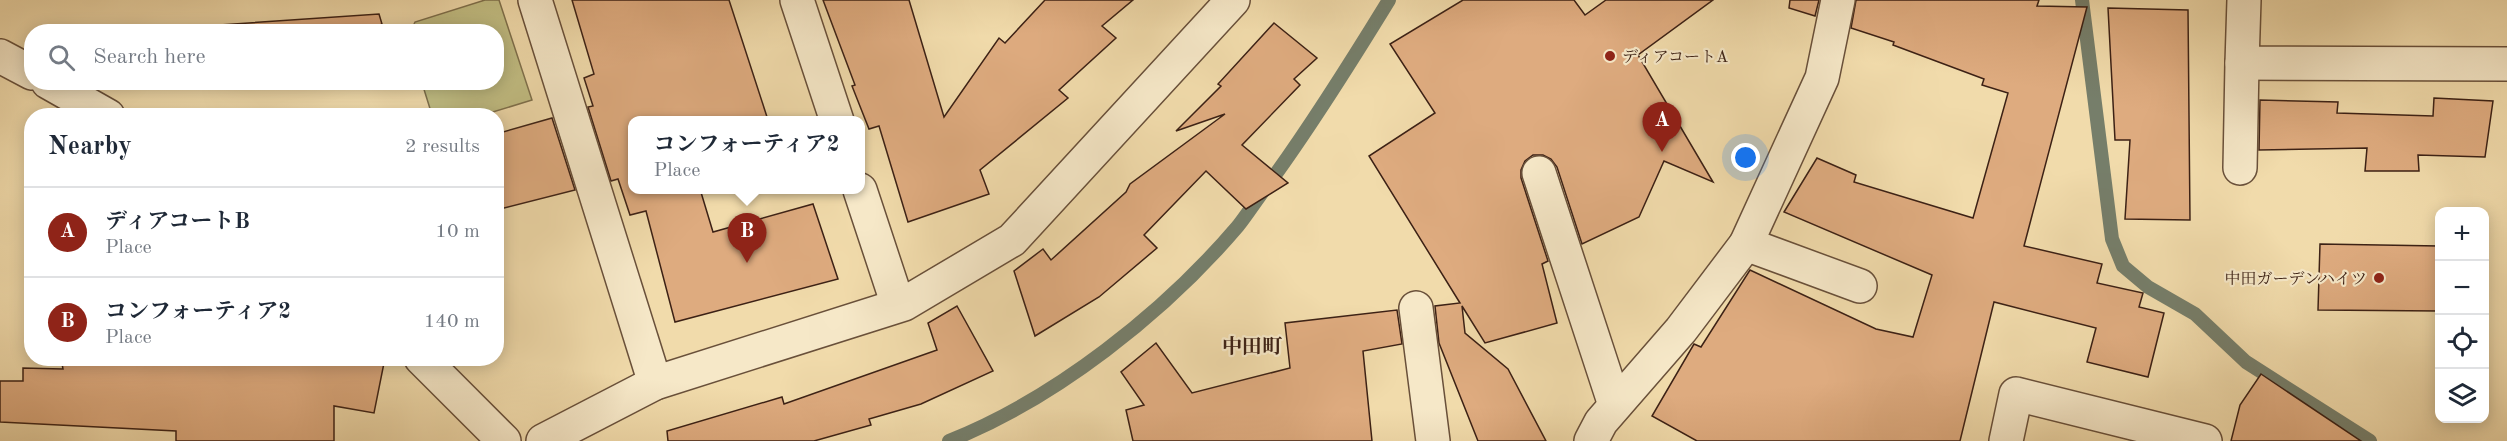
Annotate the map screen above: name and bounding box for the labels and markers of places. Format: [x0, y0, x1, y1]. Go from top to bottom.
marker: ディアコートA [1603, 49, 1617, 63]
place label: ディアコートA [1622, 49, 1728, 66]
pin: A [1642, 102, 1682, 152]
pin: B [728, 214, 766, 263]
place label: 中田ガーデンハイツ [2224, 270, 2367, 288]
marker: 中田ガーデンハイツ [2372, 271, 2386, 285]

